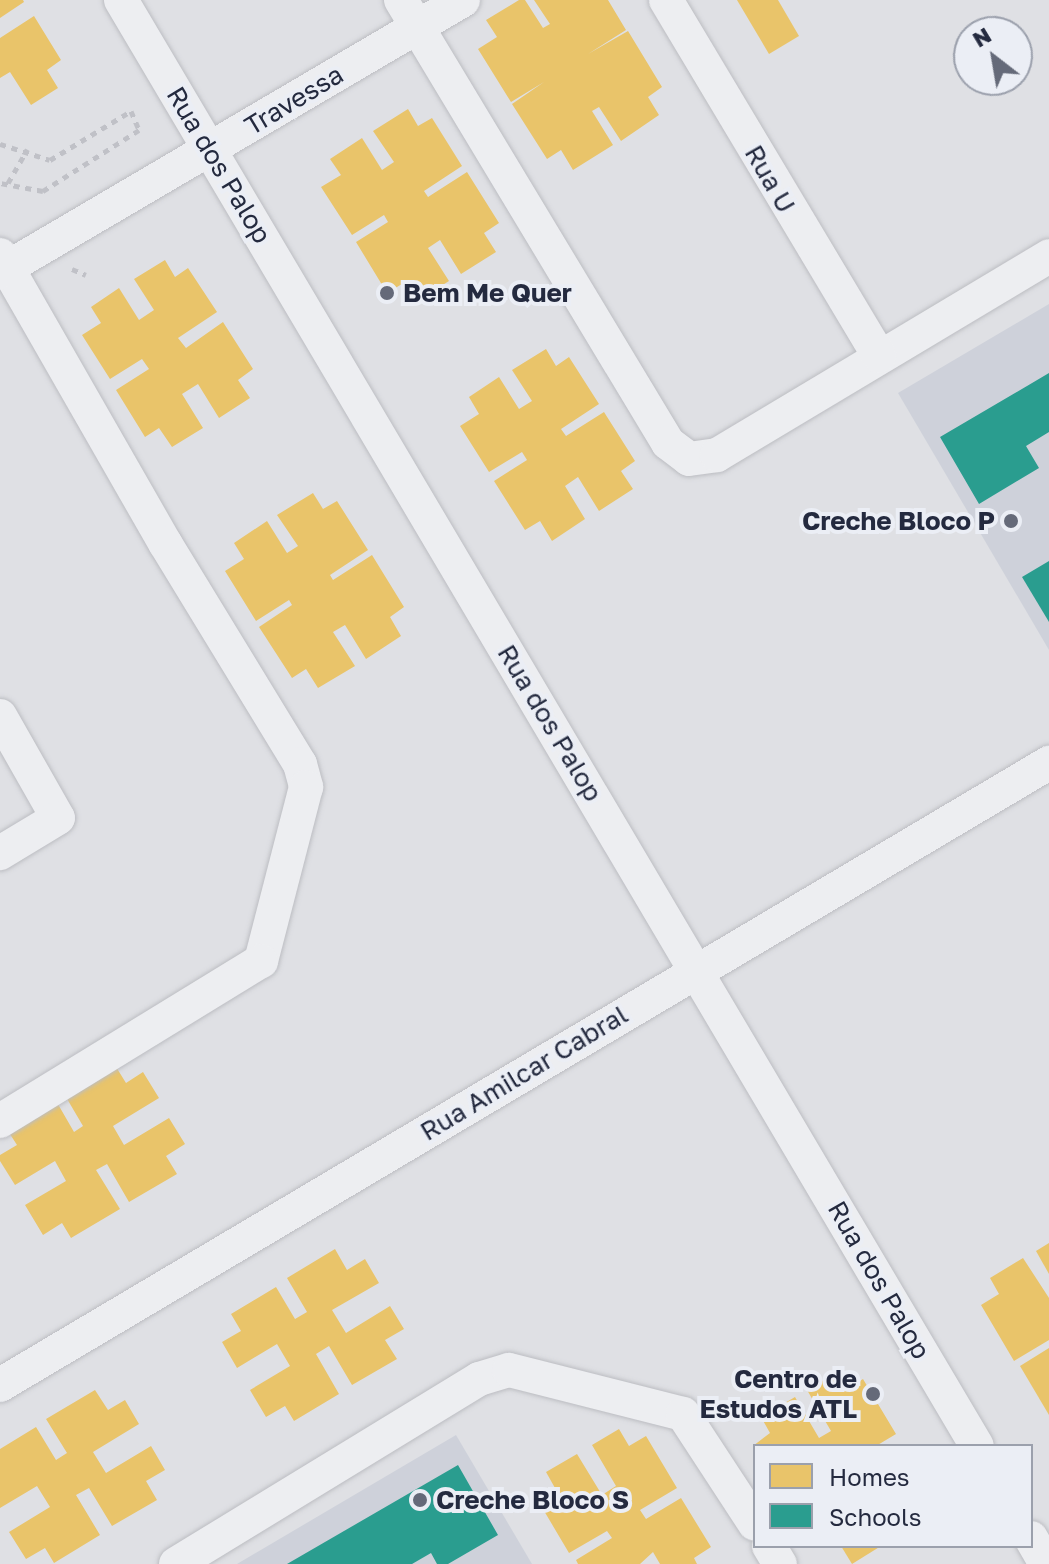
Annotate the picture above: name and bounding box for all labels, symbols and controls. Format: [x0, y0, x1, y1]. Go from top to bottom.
north arrow [953, 16, 1033, 96]
text: N [967, 21, 996, 53]
street label: Travessa [239, 59, 349, 141]
street label: Rua dos Palop [160, 81, 278, 249]
street label: Rua U [738, 140, 802, 218]
place label: Bem Me Quer [403, 277, 572, 309]
marker: Bem Me Quer [378, 284, 396, 302]
place label: Creche Bloco P [802, 505, 995, 537]
marker: Creche Bloco P [1002, 512, 1020, 530]
street label: Rua dos Palop [491, 639, 609, 807]
street label: Rua Amilcar Cabral [415, 999, 633, 1147]
street label: Rua dos Palop [821, 1196, 937, 1364]
place label: Centro de Estudos ATL [699, 1363, 857, 1424]
marker: Centro de Estudos ATL [864, 1385, 882, 1403]
legend [753, 1444, 1033, 1548]
text: Homes [829, 1462, 910, 1491]
place label: Creche Bloco S [436, 1484, 629, 1516]
marker: Creche Bloco S [411, 1491, 429, 1509]
text: Schools [829, 1502, 921, 1531]

